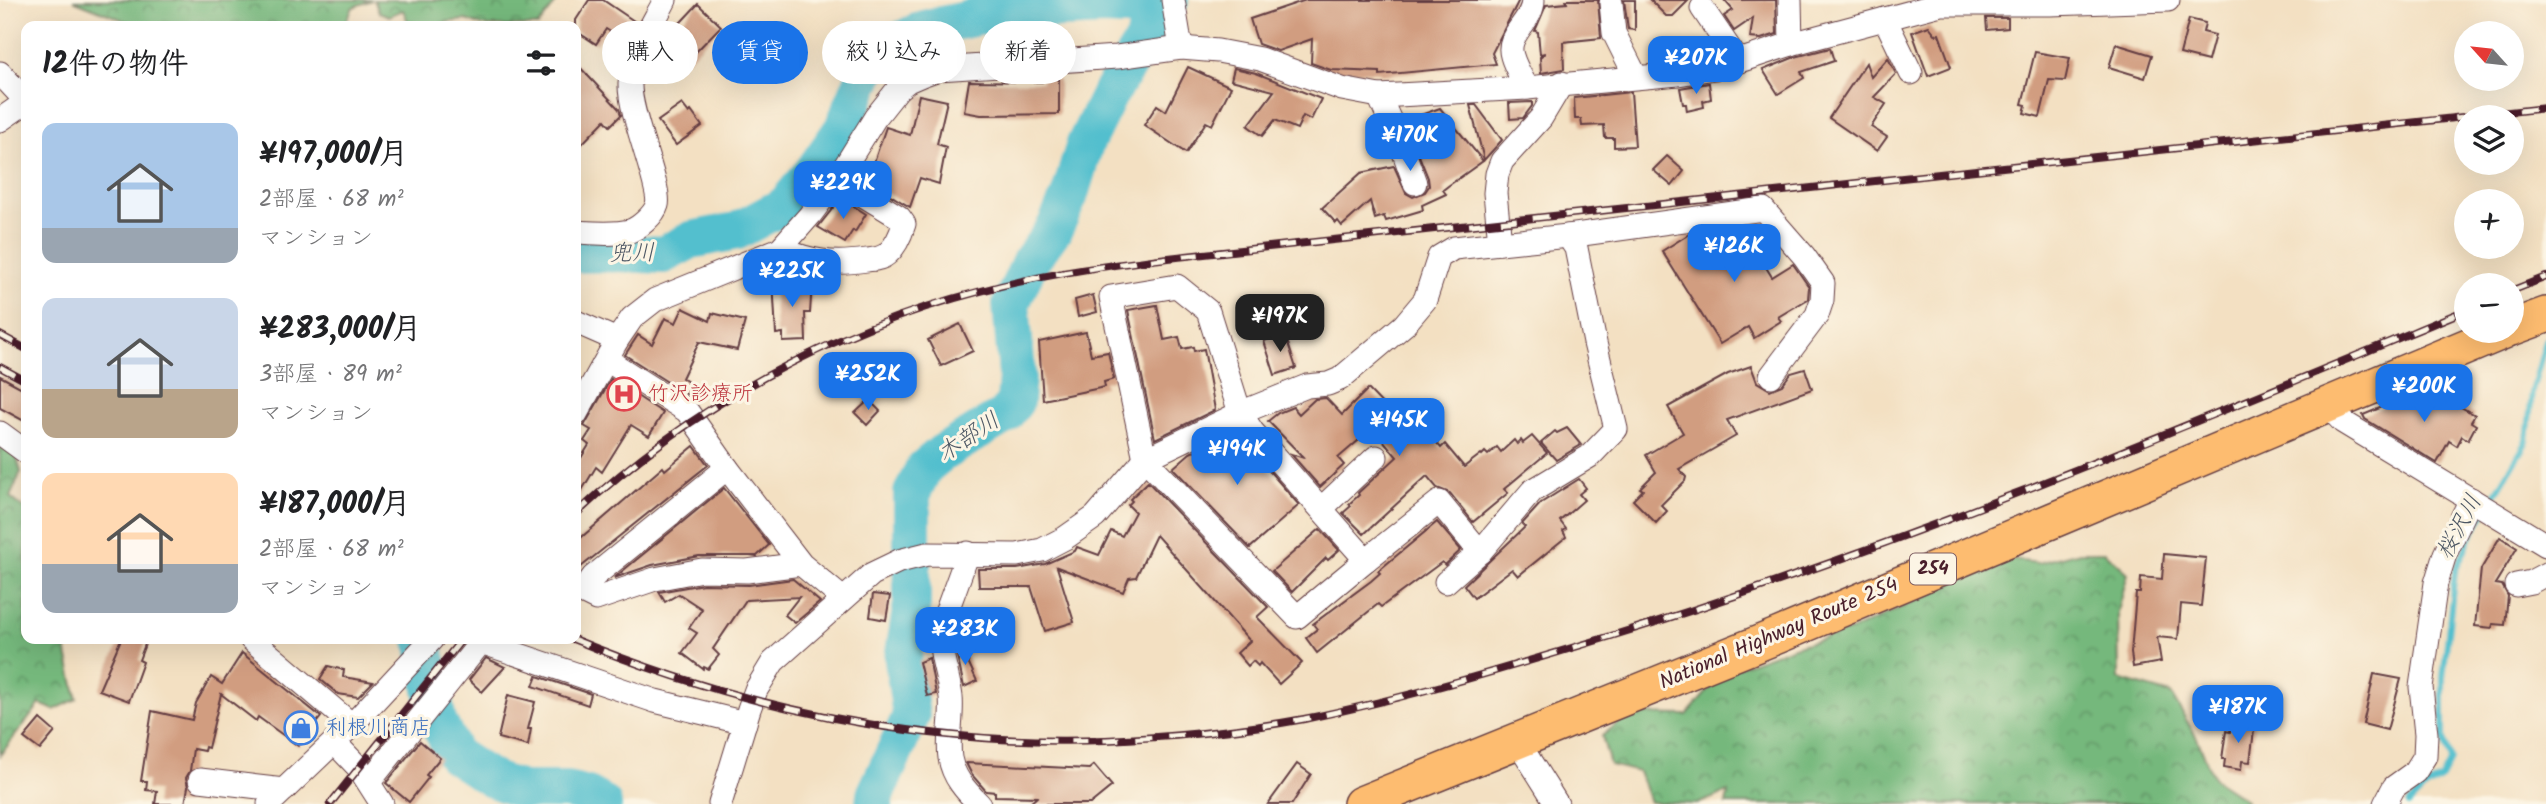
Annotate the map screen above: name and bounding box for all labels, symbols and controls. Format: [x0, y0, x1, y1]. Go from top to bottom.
chip: 購入 [602, 21, 698, 84]
chip: 賃貸 [712, 21, 808, 84]
chip: 絞り込み [822, 21, 966, 84]
chip: 新着 [980, 21, 1076, 84]
north arrow [2454, 21, 2524, 91]
map controls [2454, 21, 2524, 343]
pin: ¥207K [1647, 36, 1745, 96]
text: 12件の物件 [42, 41, 189, 89]
text: ¥207K [1664, 41, 1728, 77]
icon: filters [522, 44, 560, 82]
button: layers [2454, 105, 2524, 175]
pin: ¥170K [1361, 114, 1459, 173]
text: ¥170K [1381, 118, 1439, 154]
text: ¥197,000/月 [259, 131, 408, 179]
icon: home [98, 151, 182, 235]
pin: ¥229K [794, 162, 892, 221]
text: ¥229K [810, 166, 876, 202]
text: 2部屋 · 68 m² [259, 182, 404, 218]
button: + [2454, 189, 2524, 259]
text: マンション [259, 221, 373, 257]
pin: ¥126K [1685, 224, 1783, 284]
text: ¥126K [1704, 229, 1764, 265]
water label: 兜川 [609, 236, 655, 272]
pin: ¥225K [743, 250, 841, 309]
text: ¥225K [759, 254, 825, 290]
button: − [2454, 273, 2524, 343]
pin: ¥197K [1231, 294, 1329, 354]
text: ¥197K [1251, 299, 1309, 335]
text: ¥283,000/月 [259, 306, 422, 354]
icon: home [98, 326, 182, 410]
pin: ¥252K [819, 352, 917, 412]
text: 3部屋 · 89 m² [259, 357, 402, 393]
text: ¥252K [835, 357, 901, 393]
pin: ¥200K [2375, 364, 2473, 424]
text: ¥200K [2392, 369, 2457, 405]
hospital icon: 竹沢診療所 [605, 375, 643, 413]
place label: 竹沢診療所 [648, 378, 753, 411]
text: マンション [259, 396, 373, 432]
pin: ¥145K [1350, 398, 1448, 458]
text: ¥145K [1369, 403, 1429, 439]
water label: 木部川 [930, 404, 1008, 472]
pin: ¥194K [1188, 428, 1286, 487]
text: ¥194K [1207, 432, 1267, 468]
text: ¥187,000/月 [259, 481, 411, 529]
water label: 桜沢川 [2428, 488, 2492, 566]
icon: home [98, 501, 182, 585]
text: 2部屋 · 68 m² [259, 532, 404, 568]
road number: 254 [1910, 554, 1956, 584]
street label: National Highway Route 254 [1654, 569, 1904, 699]
text: マンション [259, 571, 373, 607]
pin: ¥283K [916, 608, 1014, 667]
text: ¥283K [931, 612, 999, 648]
pin: ¥187K [2189, 686, 2287, 745]
text: ¥187K [2208, 690, 2268, 726]
shop icon: 利根川商店 [282, 709, 320, 747]
place label: 利根川商店 [326, 712, 431, 745]

